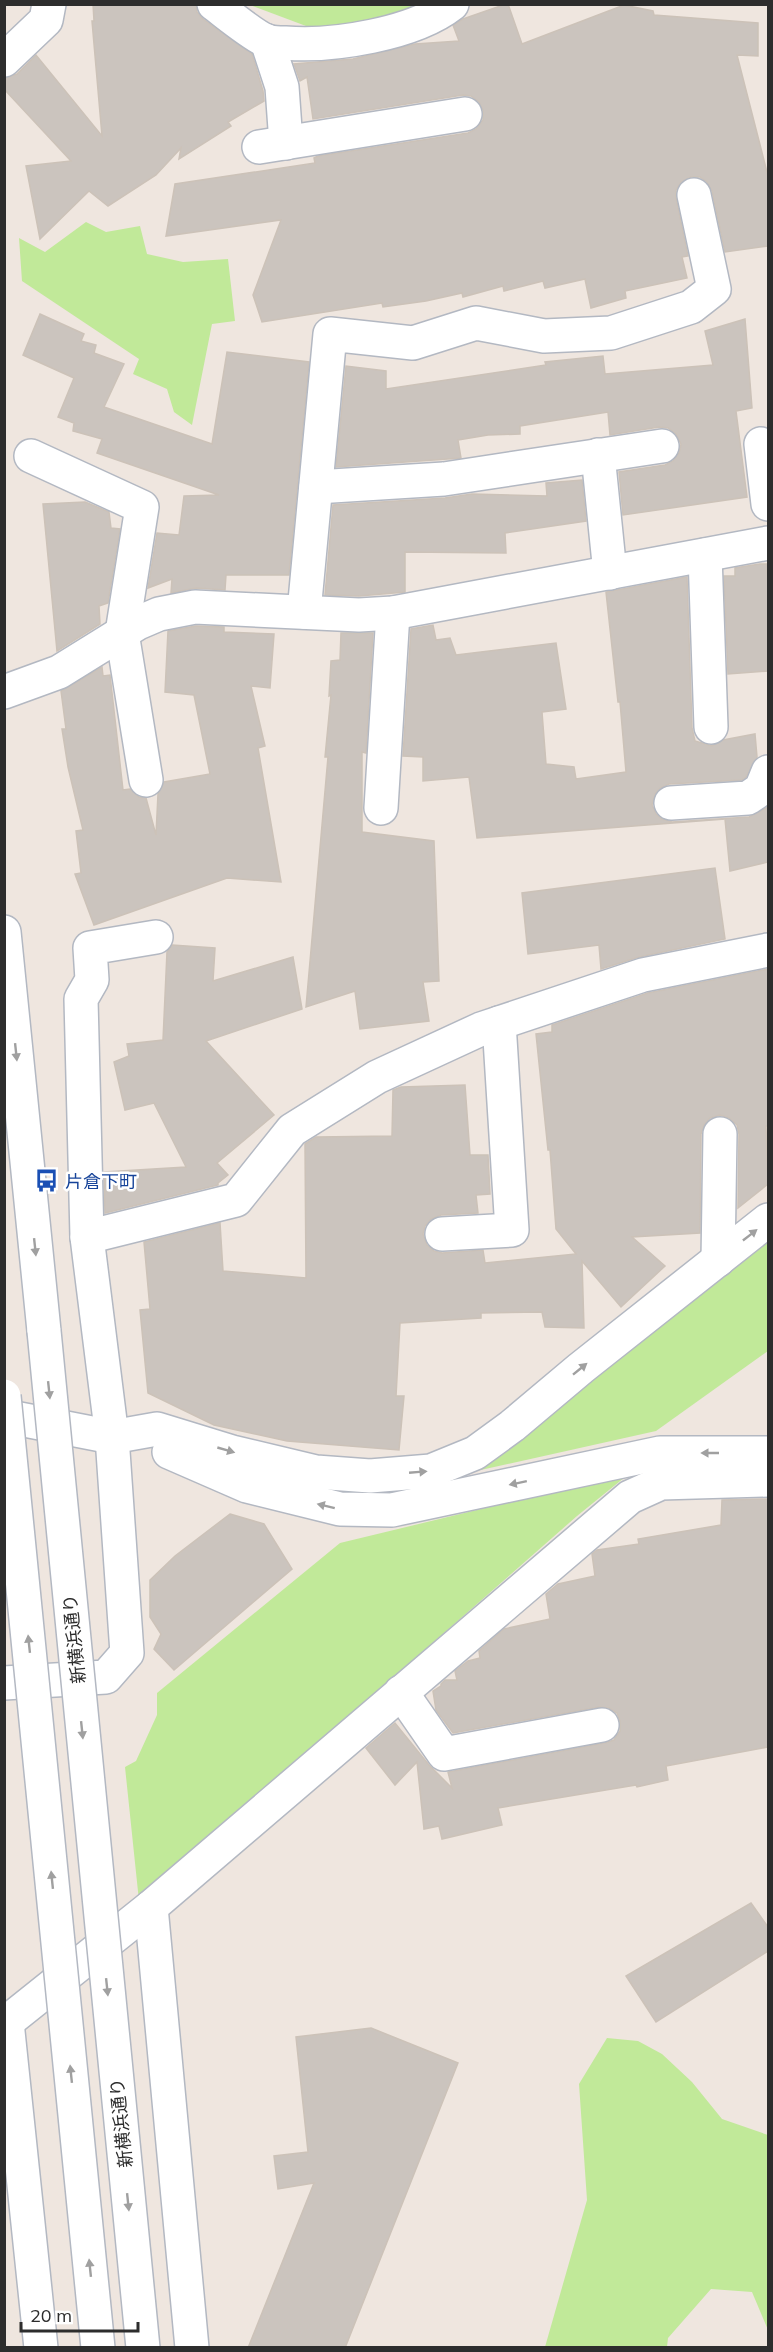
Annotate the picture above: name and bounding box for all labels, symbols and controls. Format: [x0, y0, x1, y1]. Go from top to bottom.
one-way arrow [11, 1043, 21, 1062]
bus stop icon: 片倉下町 [34, 1168, 60, 1194]
place label: 片倉下町 [65, 1170, 137, 1193]
one-way arrow [742, 1230, 757, 1242]
one-way arrow [30, 1237, 40, 1256]
one-way arrow [572, 1363, 587, 1376]
one-way arrow [44, 1380, 54, 1399]
one-way arrow [217, 1446, 235, 1455]
one-way arrow [701, 1448, 720, 1458]
one-way arrow [409, 1467, 428, 1477]
one-way arrow [508, 1479, 527, 1488]
one-way arrow [317, 1500, 335, 1510]
street label: 新横浜通り [58, 1593, 90, 1685]
one-way arrow [24, 1635, 34, 1654]
one-way arrow [77, 1721, 87, 1740]
one-way arrow [47, 1871, 57, 1890]
one-way arrow [102, 1977, 112, 1996]
one-way arrow [66, 2065, 76, 2084]
street label: 新横浜通り [105, 2077, 137, 2169]
one-way arrow [123, 2192, 133, 2211]
one-way arrow [85, 2259, 95, 2278]
scale bar [21, 2295, 138, 2333]
text: 20 m [30, 2304, 72, 2327]

